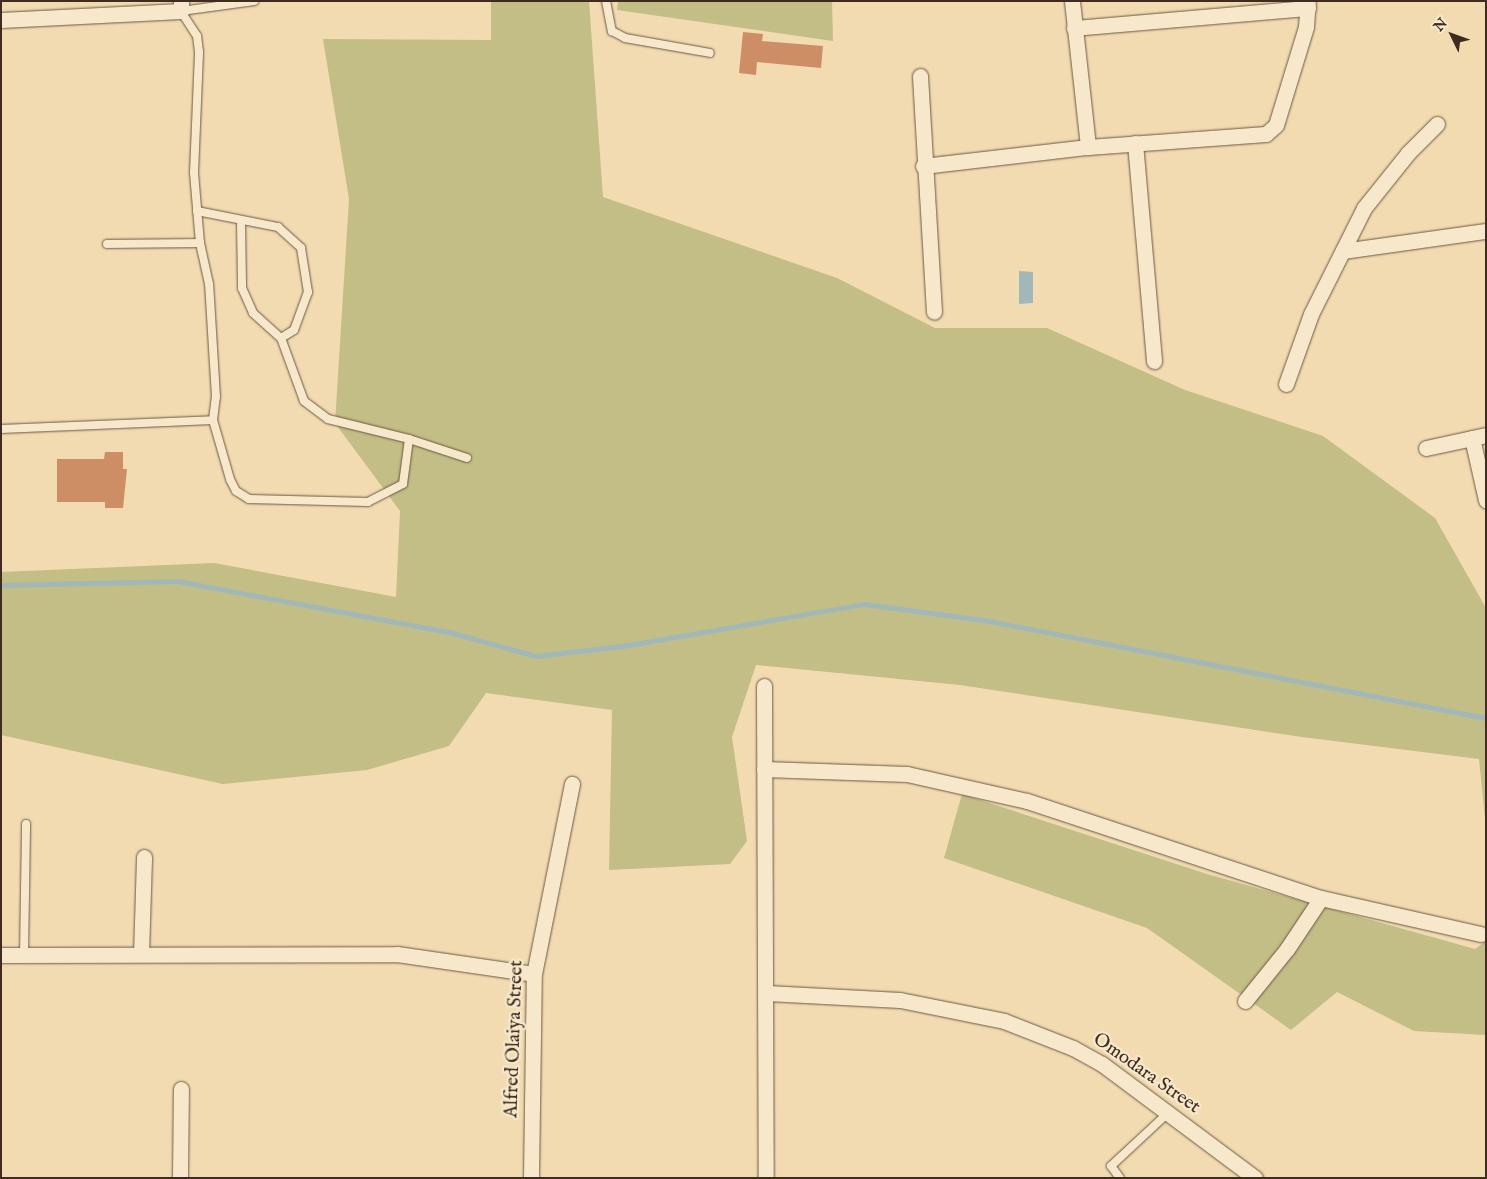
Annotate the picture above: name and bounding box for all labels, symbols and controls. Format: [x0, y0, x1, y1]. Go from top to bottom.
north arrow [1427, 10, 1477, 60]
text: N [1430, 14, 1452, 35]
street label: Alfred Olaiya Street [501, 960, 529, 1118]
street label: Omodara Street [1088, 1029, 1204, 1119]

